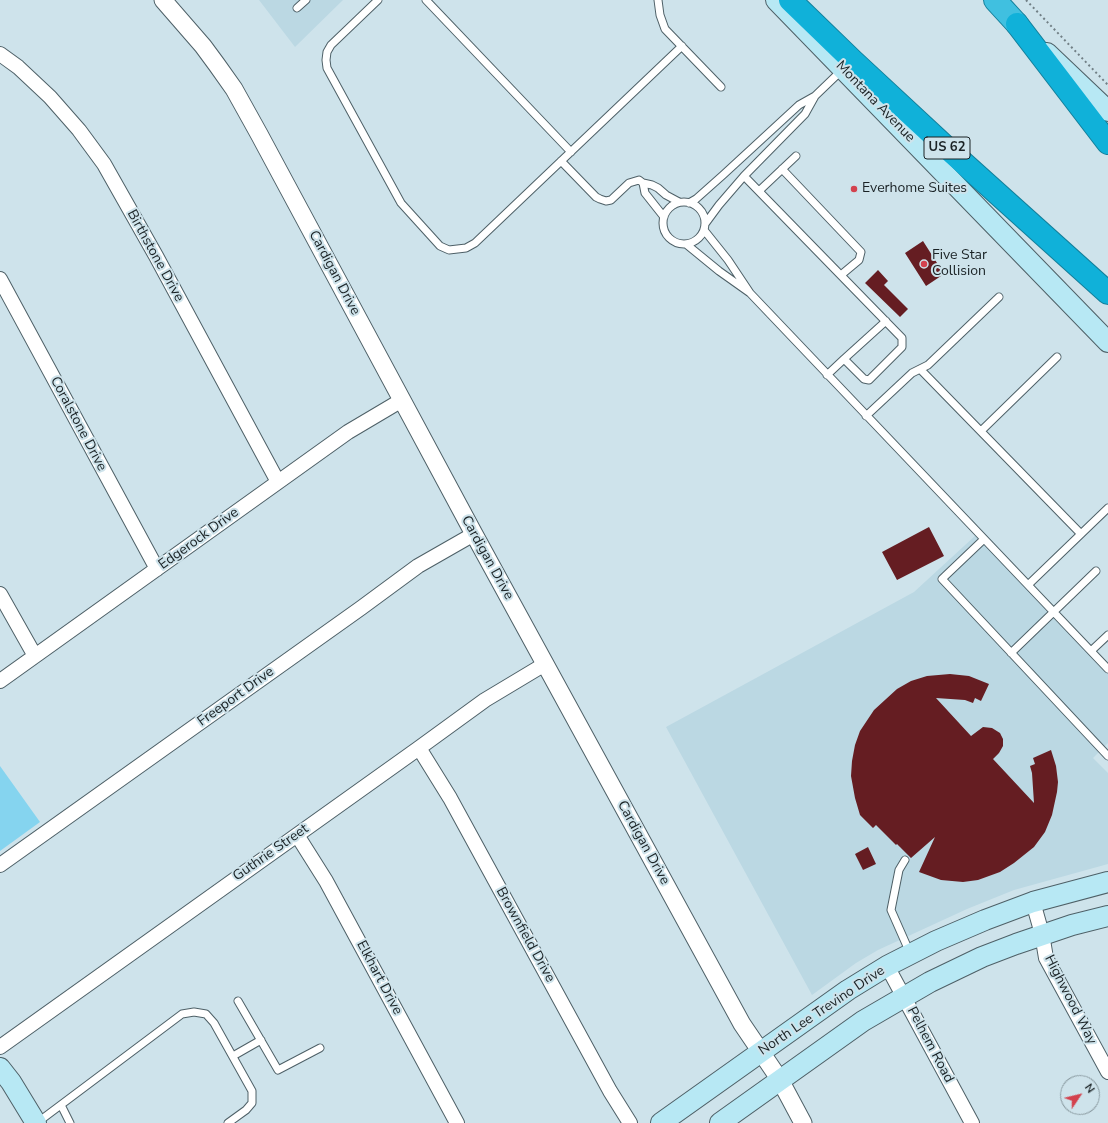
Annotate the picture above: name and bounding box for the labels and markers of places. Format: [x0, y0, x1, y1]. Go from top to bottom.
place label: Everhome Suites [862, 181, 967, 197]
marker: Everhome Suites [849, 184, 859, 194]
place label: Five Star Collision [932, 248, 987, 280]
marker: Five Star Collision [919, 259, 929, 269]

